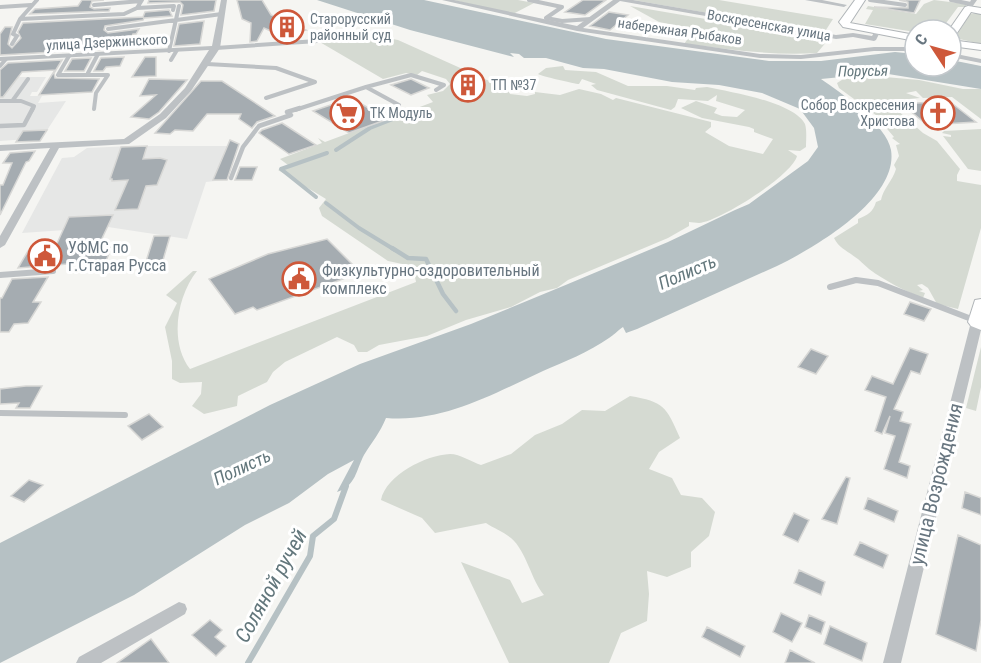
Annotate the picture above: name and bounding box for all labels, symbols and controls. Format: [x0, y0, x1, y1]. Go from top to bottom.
street label: Воскресенская улица [706, 6, 832, 44]
building icon: Старорусский районный суд [269, 9, 305, 45]
place label: Старорусский районный суд [310, 11, 392, 43]
street label: набережная Рыбаков [617, 14, 743, 48]
north arrow [903, 18, 963, 78]
text: С [911, 30, 932, 49]
street label: улица Дзержинского [46, 31, 168, 53]
water label: Порусья [838, 62, 888, 80]
building icon: ТП №37 [450, 67, 486, 103]
place label: ТП №37 [491, 77, 537, 93]
supermarket icon: ТК Модуль [329, 95, 365, 131]
church icon: Собор Воскресения Христова [920, 95, 956, 131]
place label: Собор Воскресения Христова [801, 97, 915, 129]
place label: ТК Модуль [370, 105, 433, 121]
public building icon: УФМС по г.Старая Русса [27, 238, 63, 274]
place label: УФМС по г.Старая Русса [68, 238, 167, 275]
water label: Полисть [655, 250, 719, 294]
public building icon: Физкультурно-оздоровительный комплекс [281, 261, 317, 297]
place label: Физкультурно-оздоровительный комплекс [322, 261, 540, 298]
street label: улица Возрождения [904, 401, 968, 567]
water label: Полисть [210, 445, 274, 489]
water label: Соляной ручей [230, 525, 312, 647]

